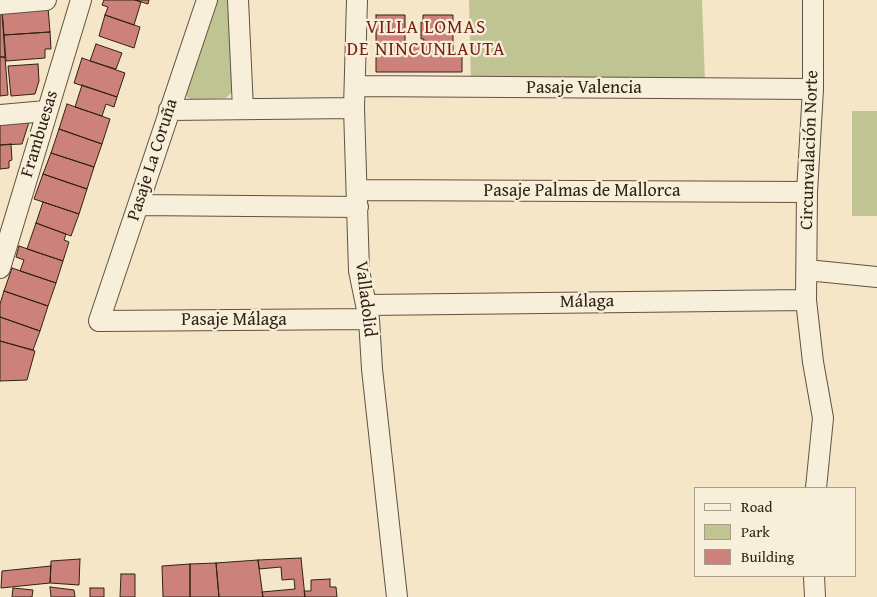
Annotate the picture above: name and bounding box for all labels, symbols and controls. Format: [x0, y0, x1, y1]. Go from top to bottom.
district label: VILLA LOMAS DE NINCUNLAUTA [345, 17, 507, 61]
street label: Circunvalación Norte [796, 70, 824, 230]
street label: Pasaje Valencia [526, 77, 642, 99]
street label: Frambuesas [17, 88, 63, 180]
street label: Pasaje La Coruña [123, 96, 183, 224]
street label: Pasaje Palmas de Mallorca [484, 180, 680, 202]
street label: Valladolid [350, 260, 380, 338]
street label: Málaga [560, 291, 614, 313]
street label: Pasaje Málaga [181, 309, 287, 331]
legend [694, 487, 857, 577]
text: Road [741, 496, 772, 517]
text: Park [741, 521, 770, 542]
text: Building [741, 546, 794, 567]

